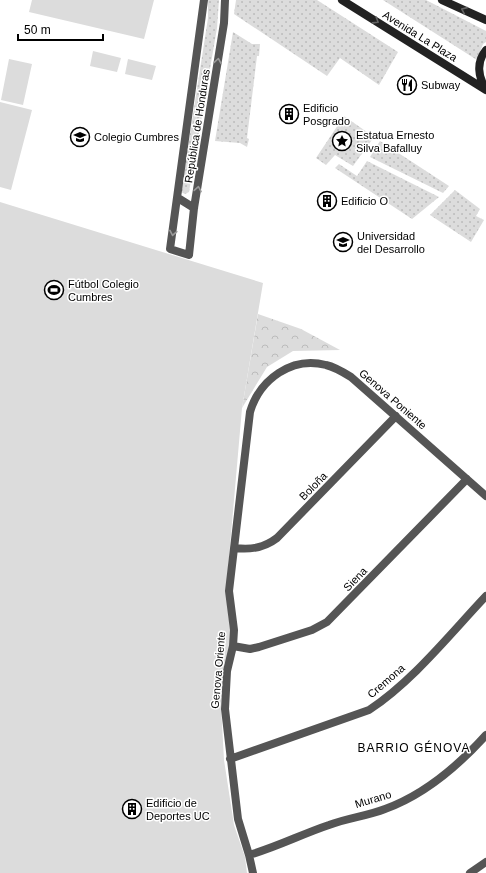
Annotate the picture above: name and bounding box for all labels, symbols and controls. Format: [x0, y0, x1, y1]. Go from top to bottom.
one-way arrow [461, 7, 468, 15]
street label: Avenida La Plaza [381, 8, 460, 64]
scale bar [18, 16, 103, 42]
one-way arrow [371, 16, 378, 23]
text: 50 m [24, 23, 51, 37]
one-way arrow [214, 57, 222, 64]
street label: República de Honduras [182, 68, 212, 184]
restaurant icon: Subway [396, 74, 418, 96]
place label: Subway [421, 79, 461, 91]
place label: Edificio Posgrado [303, 102, 350, 127]
building icon: Edificio Posgrado [278, 103, 300, 125]
school or university icon: Colegio Cumbres [69, 126, 91, 148]
place label: Estatua Ernesto Silva Bafalluy [356, 129, 434, 154]
place icon: Estatua Ernesto Silva Bafalluy [331, 130, 353, 152]
place label: Colegio Cumbres [94, 131, 179, 143]
one-way arrow [193, 186, 201, 192]
building icon: Edificio O [316, 190, 338, 212]
place label: Edificio O [341, 195, 389, 207]
one-way arrow [169, 230, 178, 236]
place label: Universidad del Desarrollo [357, 230, 425, 255]
school or university icon: Universidad del Desarrollo [332, 231, 354, 253]
place label: Fútbol Colegio Cumbres [68, 278, 139, 303]
sports icon: Fútbol Colegio Cumbres [43, 279, 65, 301]
street label: Genova Poniente [357, 367, 429, 431]
street label: Boloña [297, 469, 330, 502]
street label: Siena [341, 564, 370, 593]
street label: Genova Oriente [209, 631, 227, 709]
street label: Cremona [365, 661, 408, 700]
district label: BARRIO GÉNOVA [358, 740, 470, 755]
street label: Murano [353, 788, 393, 810]
place label: Edificio de Deportes UC [146, 797, 210, 822]
building icon: Edificio de Deportes UC [121, 798, 143, 820]

